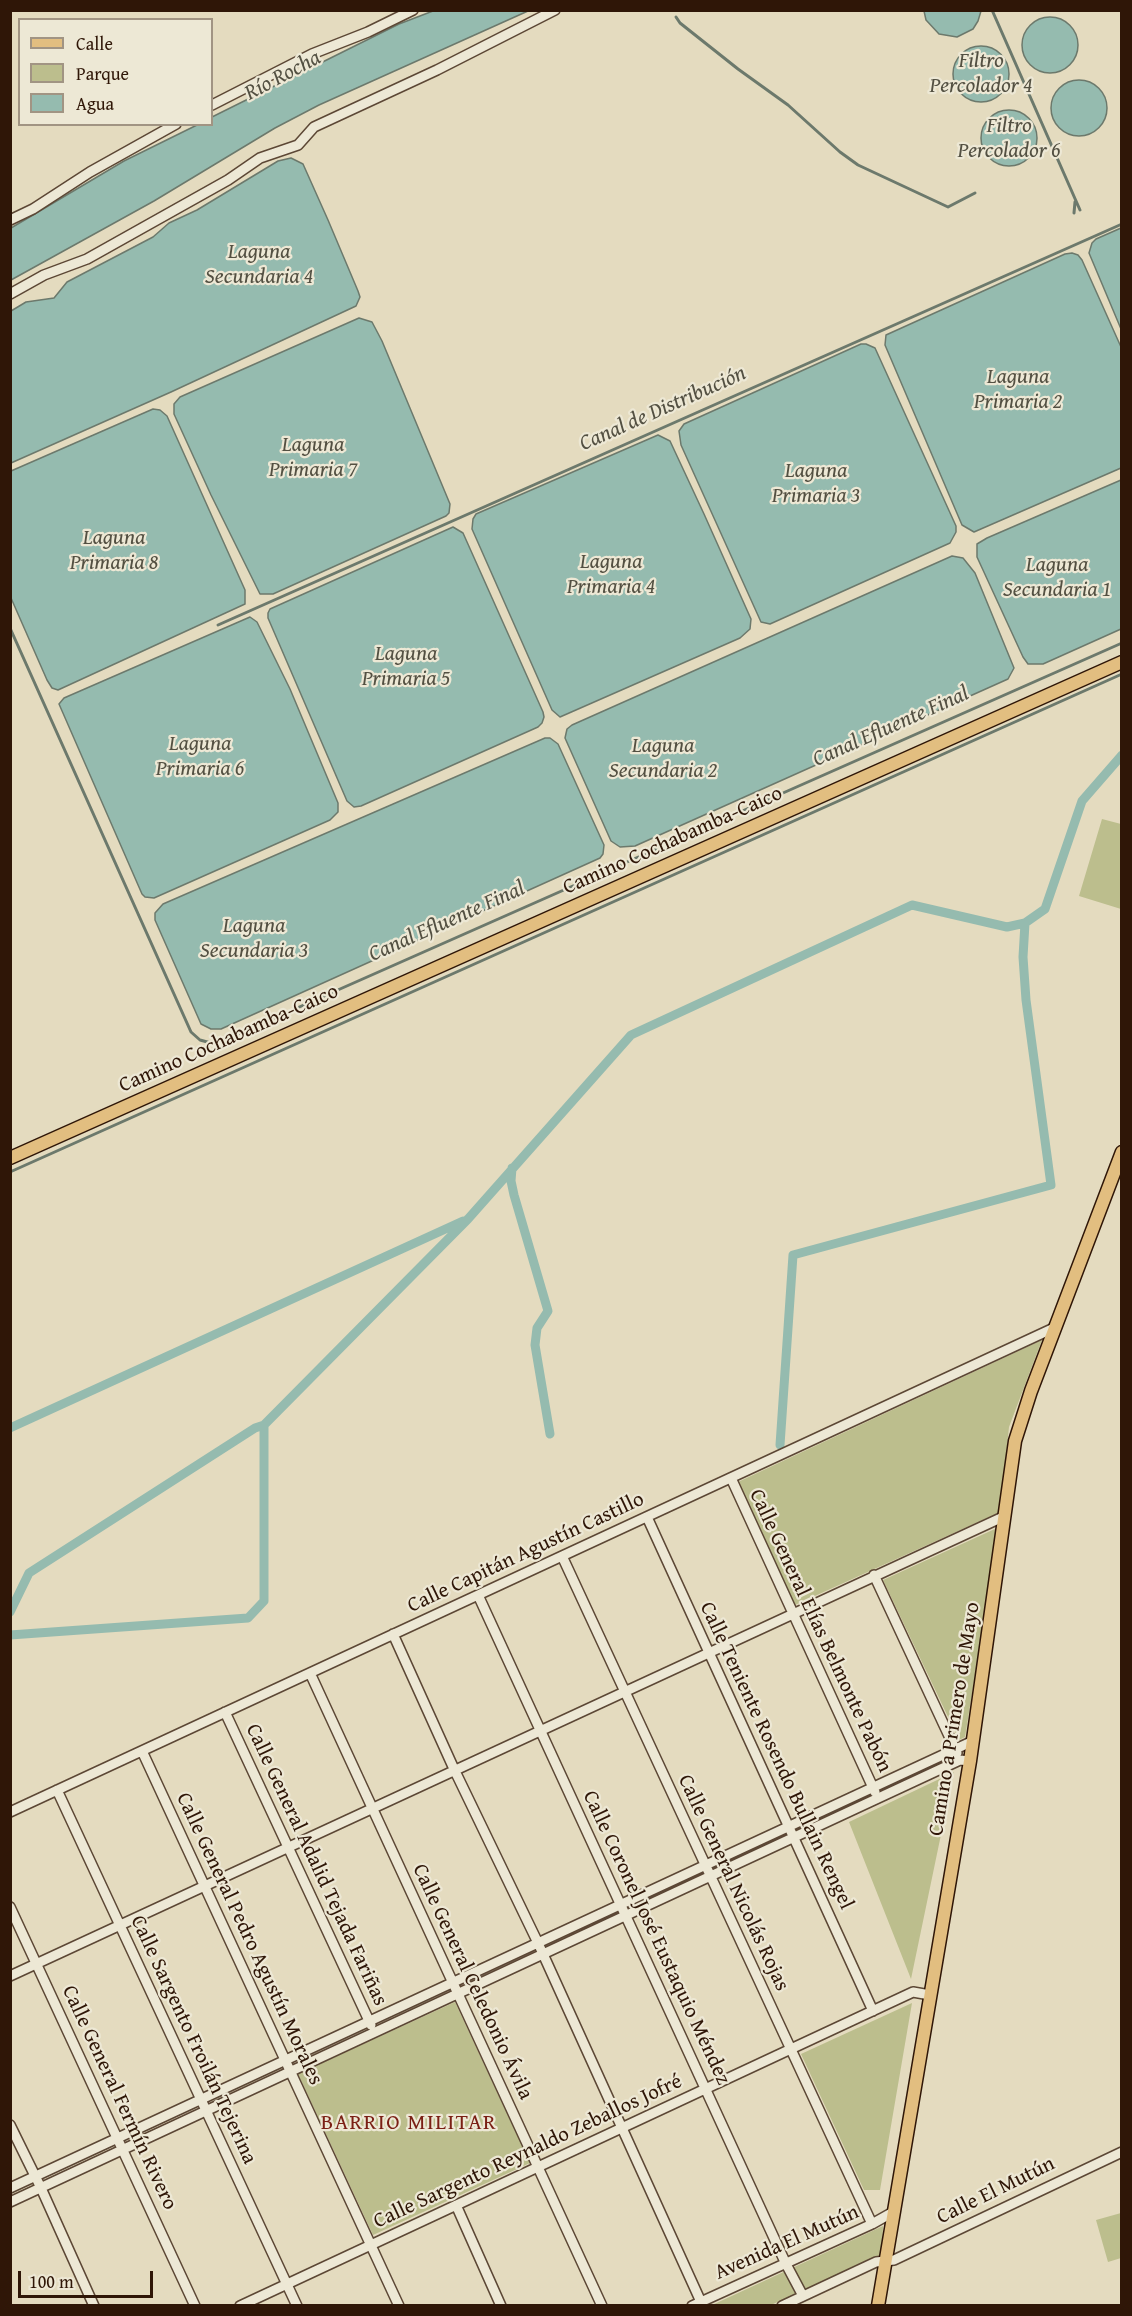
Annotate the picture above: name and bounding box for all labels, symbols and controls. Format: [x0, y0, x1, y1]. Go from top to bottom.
legend [18, 18, 213, 126]
text: Calle [76, 30, 113, 57]
water label: Río Rocha [240, 45, 326, 107]
water label: Filtro Percolador 4 [930, 48, 1032, 100]
text: Parque [76, 60, 129, 87]
text: Agua [76, 90, 114, 117]
water label: Filtro Percolador 6 [958, 113, 1060, 164]
water label: Laguna Secundaria 4 [205, 239, 313, 290]
water label: Canal de Distribución [576, 360, 750, 458]
water label: Laguna Primaria 2 [974, 364, 1062, 416]
water label: Laguna Primaria 7 [269, 432, 357, 484]
water label: Laguna Primaria 3 [772, 458, 860, 510]
water label: Laguna Primaria 8 [70, 525, 158, 576]
water label: Laguna Primaria 4 [567, 549, 655, 600]
water label: Laguna Secundaria 1 [1003, 552, 1111, 604]
water label: Laguna Primaria 5 [362, 641, 450, 692]
water label: Canal Efluente Final [809, 681, 973, 773]
water label: Laguna Primaria 6 [156, 731, 244, 782]
water label: Laguna Secundaria 2 [609, 733, 717, 784]
street label: Camino Cochabamba-Caico [559, 781, 787, 901]
water label: Canal Efluente Final [365, 876, 529, 968]
water label: Laguna Secundaria 3 [200, 913, 308, 964]
street label: Camino Cochabamba-Caico [115, 979, 343, 1099]
street label: Calle General Elías Belmonte Pabón [743, 1485, 897, 1777]
street label: Calle Capitán Agustín Castillo [404, 1487, 648, 1619]
street label: Calle Teniente Rosendo Bullain Rengel [694, 1598, 858, 1914]
street label: Camino a Primero de Mayo [924, 1600, 986, 1838]
street label: Calle General Adalid Tejada Fariñas [240, 1720, 392, 2010]
street label: Calle General Nicolás Rojas [672, 1771, 794, 1995]
street label: Calle Coronel José Eustaquio Méndez [577, 1787, 735, 2089]
street label: Calle General Pedro Agustín Morales [170, 1789, 328, 2089]
street label: Calle General Celedonio Ávila [406, 1860, 538, 2104]
street label: Calle Sargento Froilán Tejerina [124, 1912, 262, 2168]
street label: Calle General Fermín Rivero [56, 1982, 182, 2214]
street label: Calle Sargento Reynaldo Zeballos Jofré [370, 2069, 686, 2235]
district label: BARRIO MILITAR [321, 2110, 497, 2136]
street label: Calle El Mutún [933, 2152, 1059, 2230]
street label: Avenida El Mutún [711, 2200, 863, 2286]
scale bar [21, 2259, 156, 2297]
text: 100 m [29, 2268, 74, 2295]

